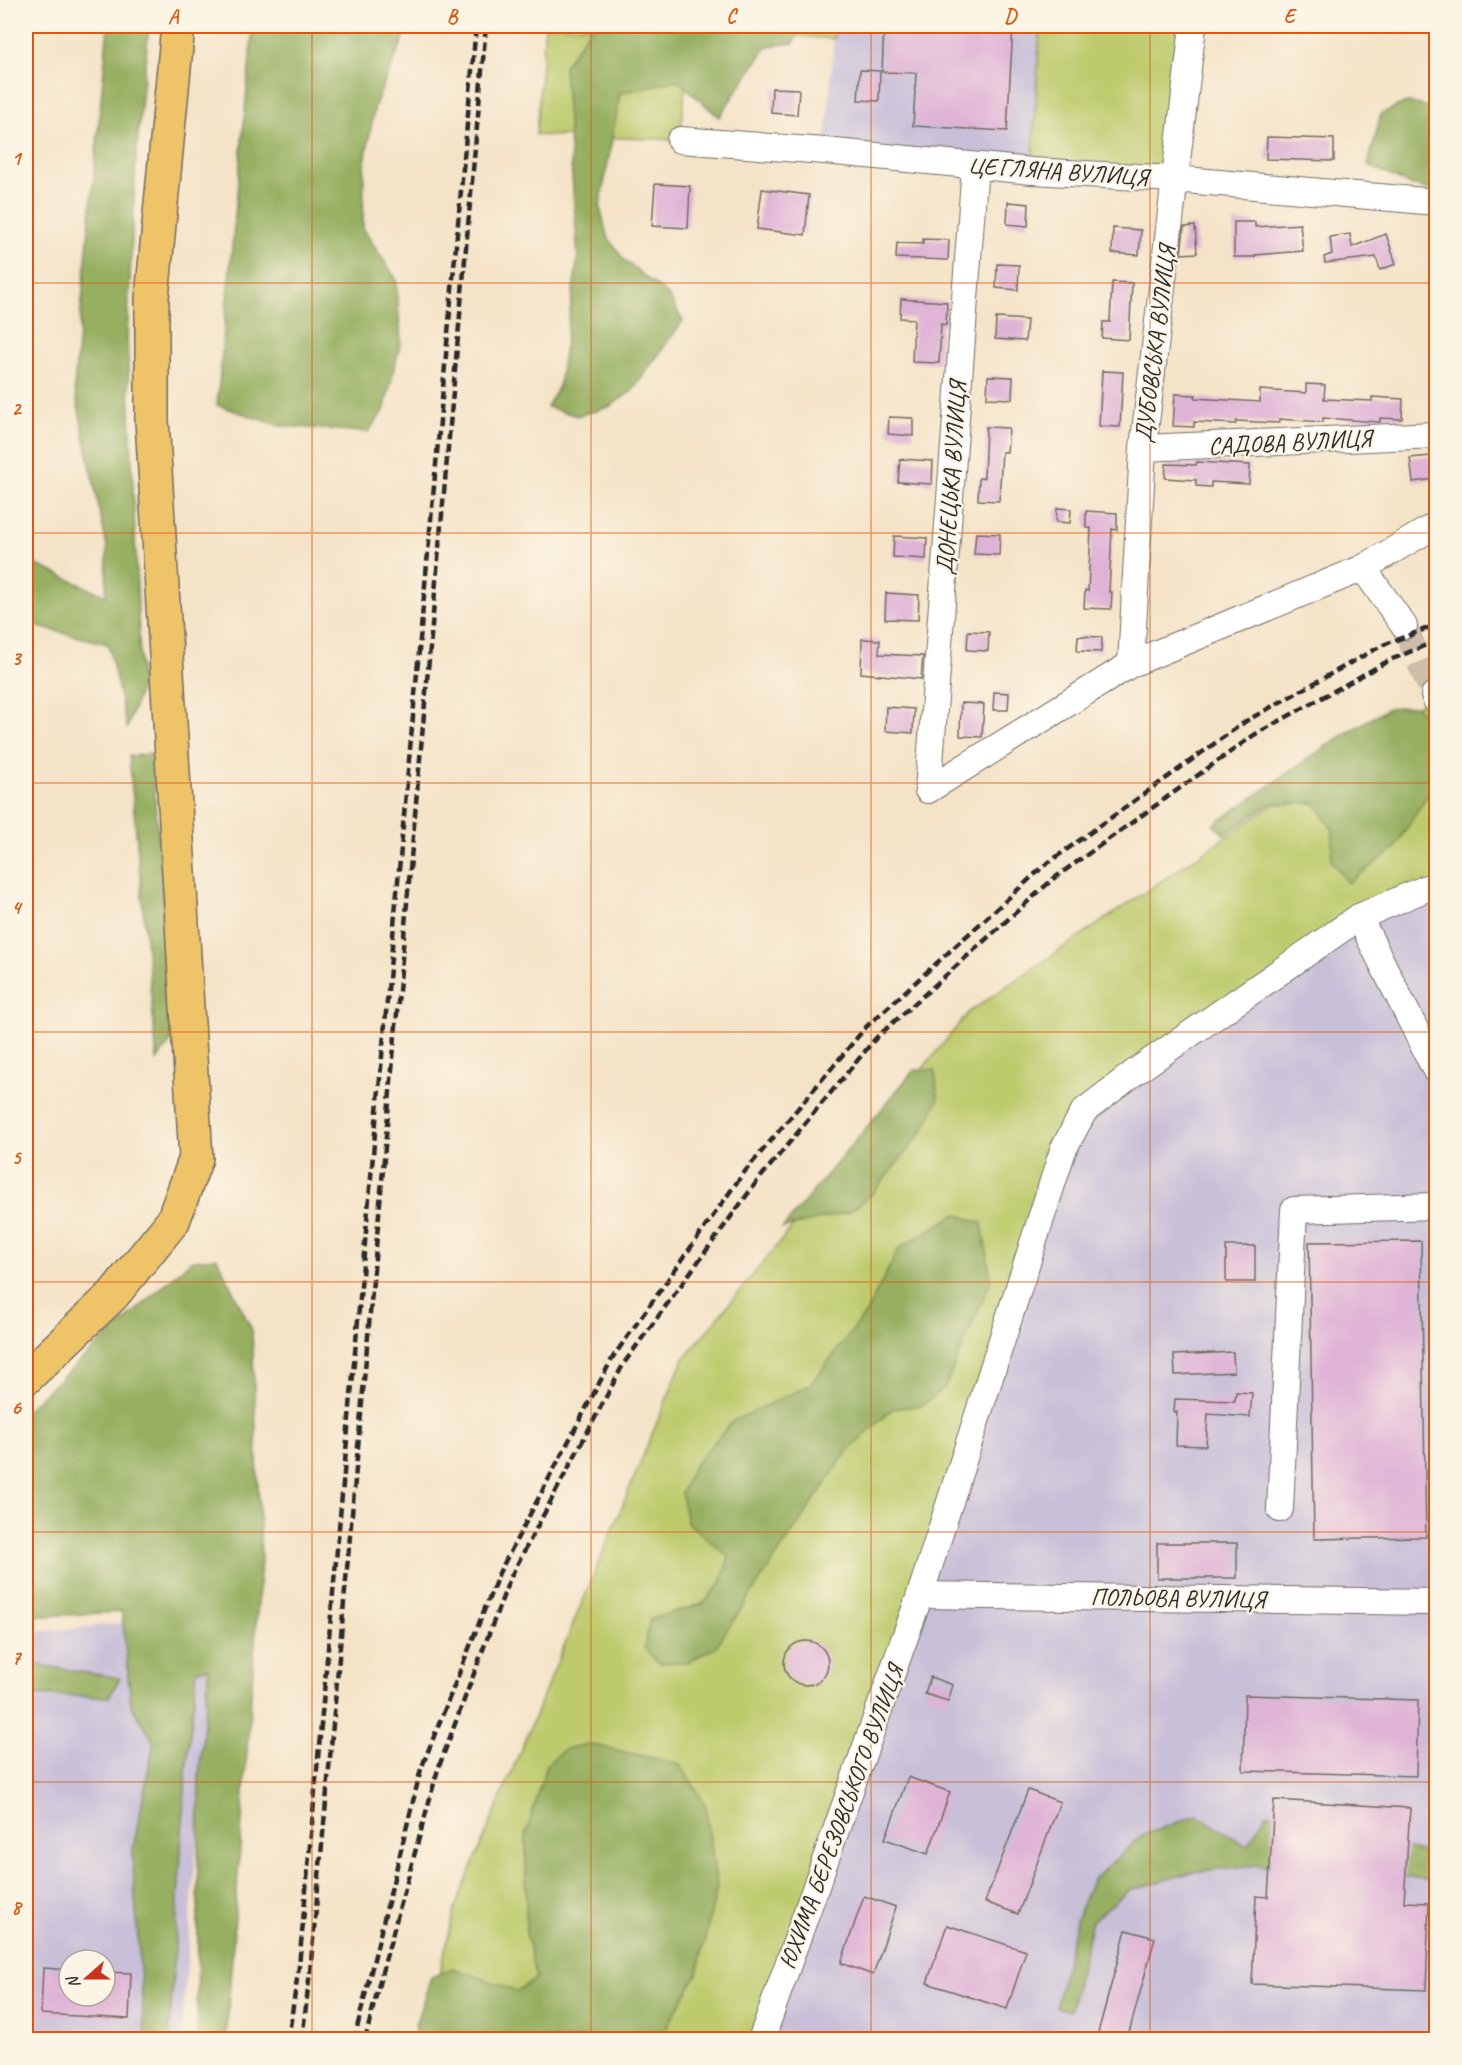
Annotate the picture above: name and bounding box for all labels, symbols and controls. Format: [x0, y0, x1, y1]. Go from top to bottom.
text: A [168, 4, 180, 29]
text: B [447, 4, 459, 29]
text: C [726, 4, 738, 29]
text: D [1004, 4, 1018, 29]
text: E [1284, 4, 1298, 29]
text: 1 [12, 146, 23, 171]
street label: ЦЕГЛЯНА ВУЛИЦЯ [967, 150, 1152, 192]
street label: ДУБОВСЬКА ВУЛИЦЯ [1128, 241, 1182, 444]
street label: ДОНЕЦЬКА ВУЛИЦЯ [929, 377, 973, 576]
text: 2 [12, 396, 23, 421]
street label: САДОВА ВУЛИЦЯ [1208, 423, 1376, 461]
text: 3 [12, 646, 23, 671]
text: 4 [12, 895, 24, 920]
text: 5 [12, 1145, 23, 1170]
text: 6 [11, 1395, 22, 1420]
street label: ПОЛЬОВА ВУЛИЦЯ [1090, 1581, 1269, 1615]
text: 7 [12, 1645, 23, 1670]
street label: ЮХИМА БЕРЕЗОВСЬКОГО ВУЛИЦЯ [772, 1658, 911, 1973]
text: 8 [12, 1895, 24, 1920]
north arrow [57, 1948, 117, 2008]
text: N [62, 1972, 85, 1991]

